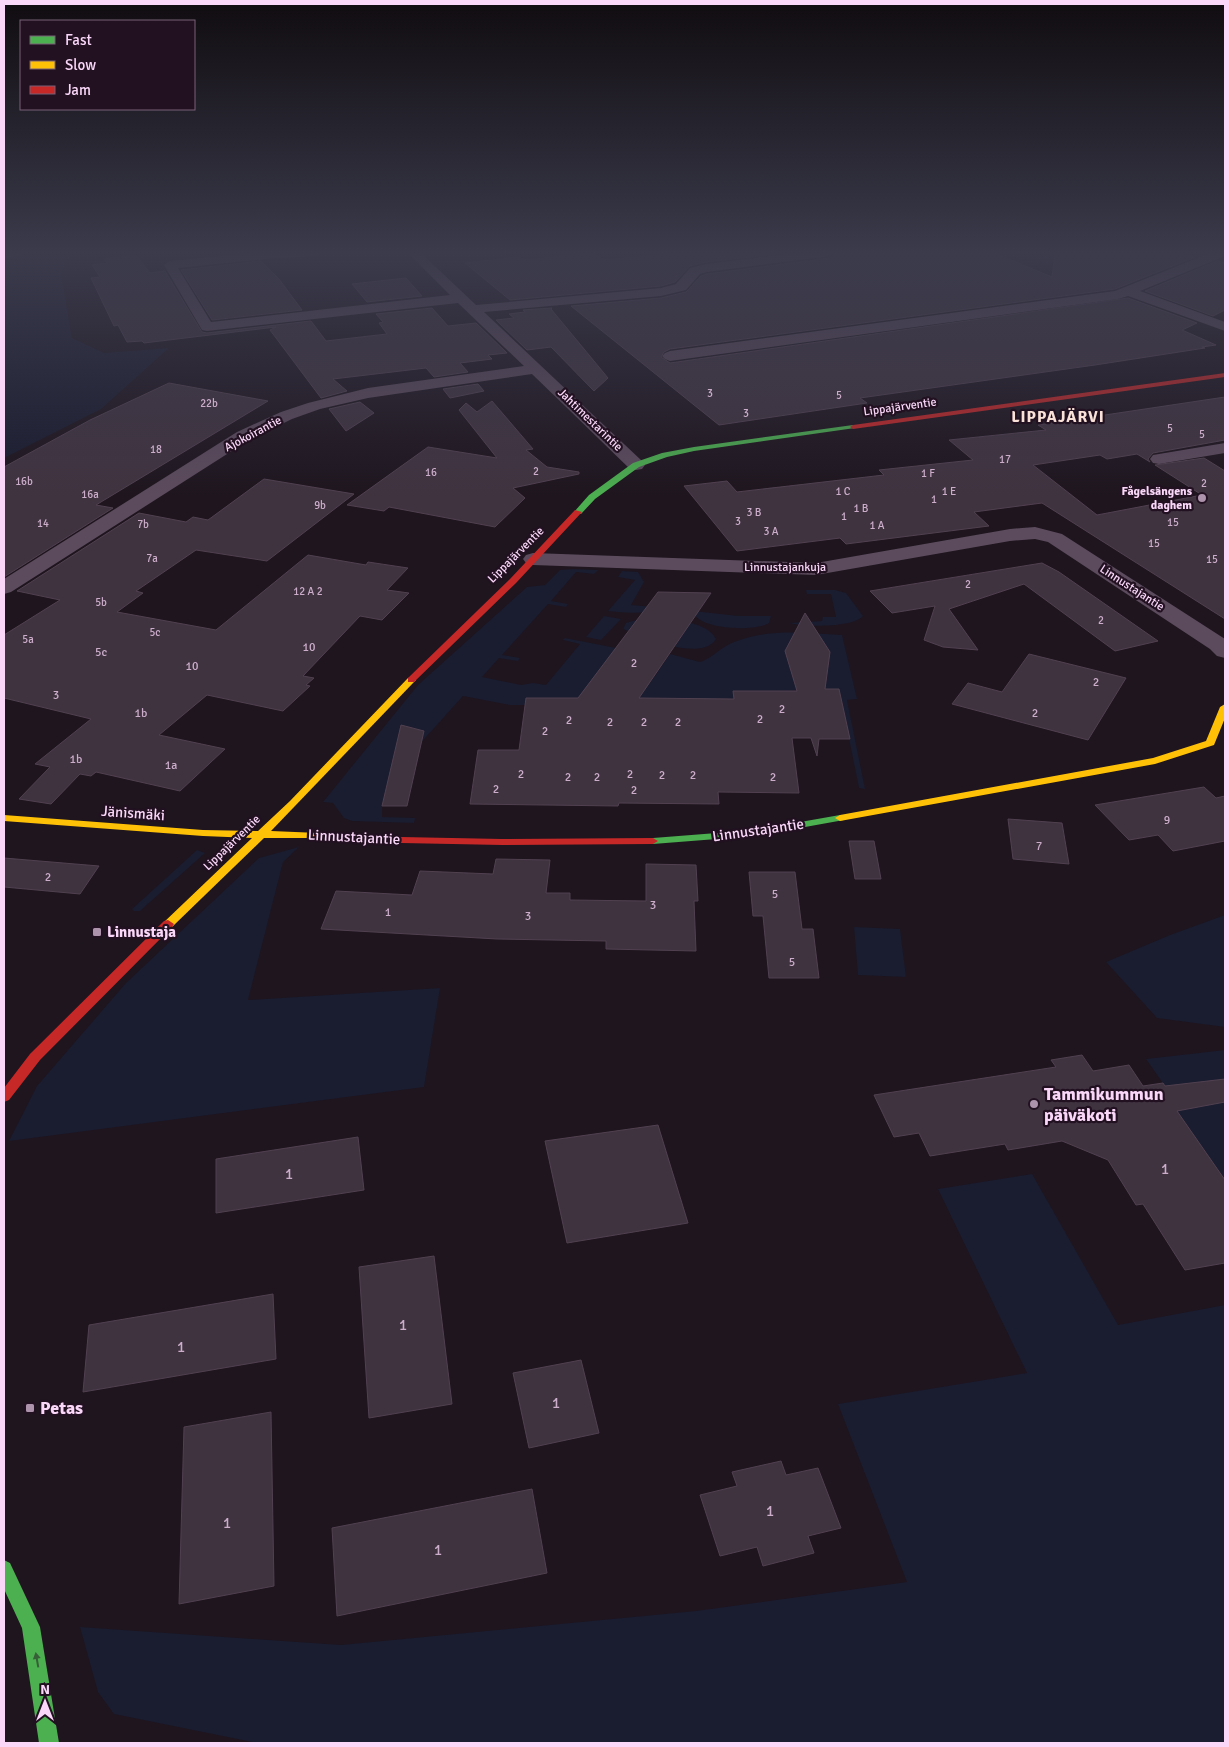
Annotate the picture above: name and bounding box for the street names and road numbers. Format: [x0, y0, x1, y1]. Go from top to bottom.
street label: Jahtimestarintie [554, 385, 626, 455]
street label: Lippajärventie [862, 394, 938, 420]
street label: Ajokoirantie [222, 413, 284, 455]
street label: Lippajärventie [485, 524, 547, 586]
street label: Linnustajankuja [744, 560, 826, 575]
street label: Linnustajantie [1097, 562, 1167, 614]
street label: Jänismäki [101, 802, 165, 824]
street label: Lippajärventie [200, 812, 264, 874]
street label: Linnustajantie [711, 815, 805, 845]
street label: Linnustajantie [307, 826, 401, 848]

